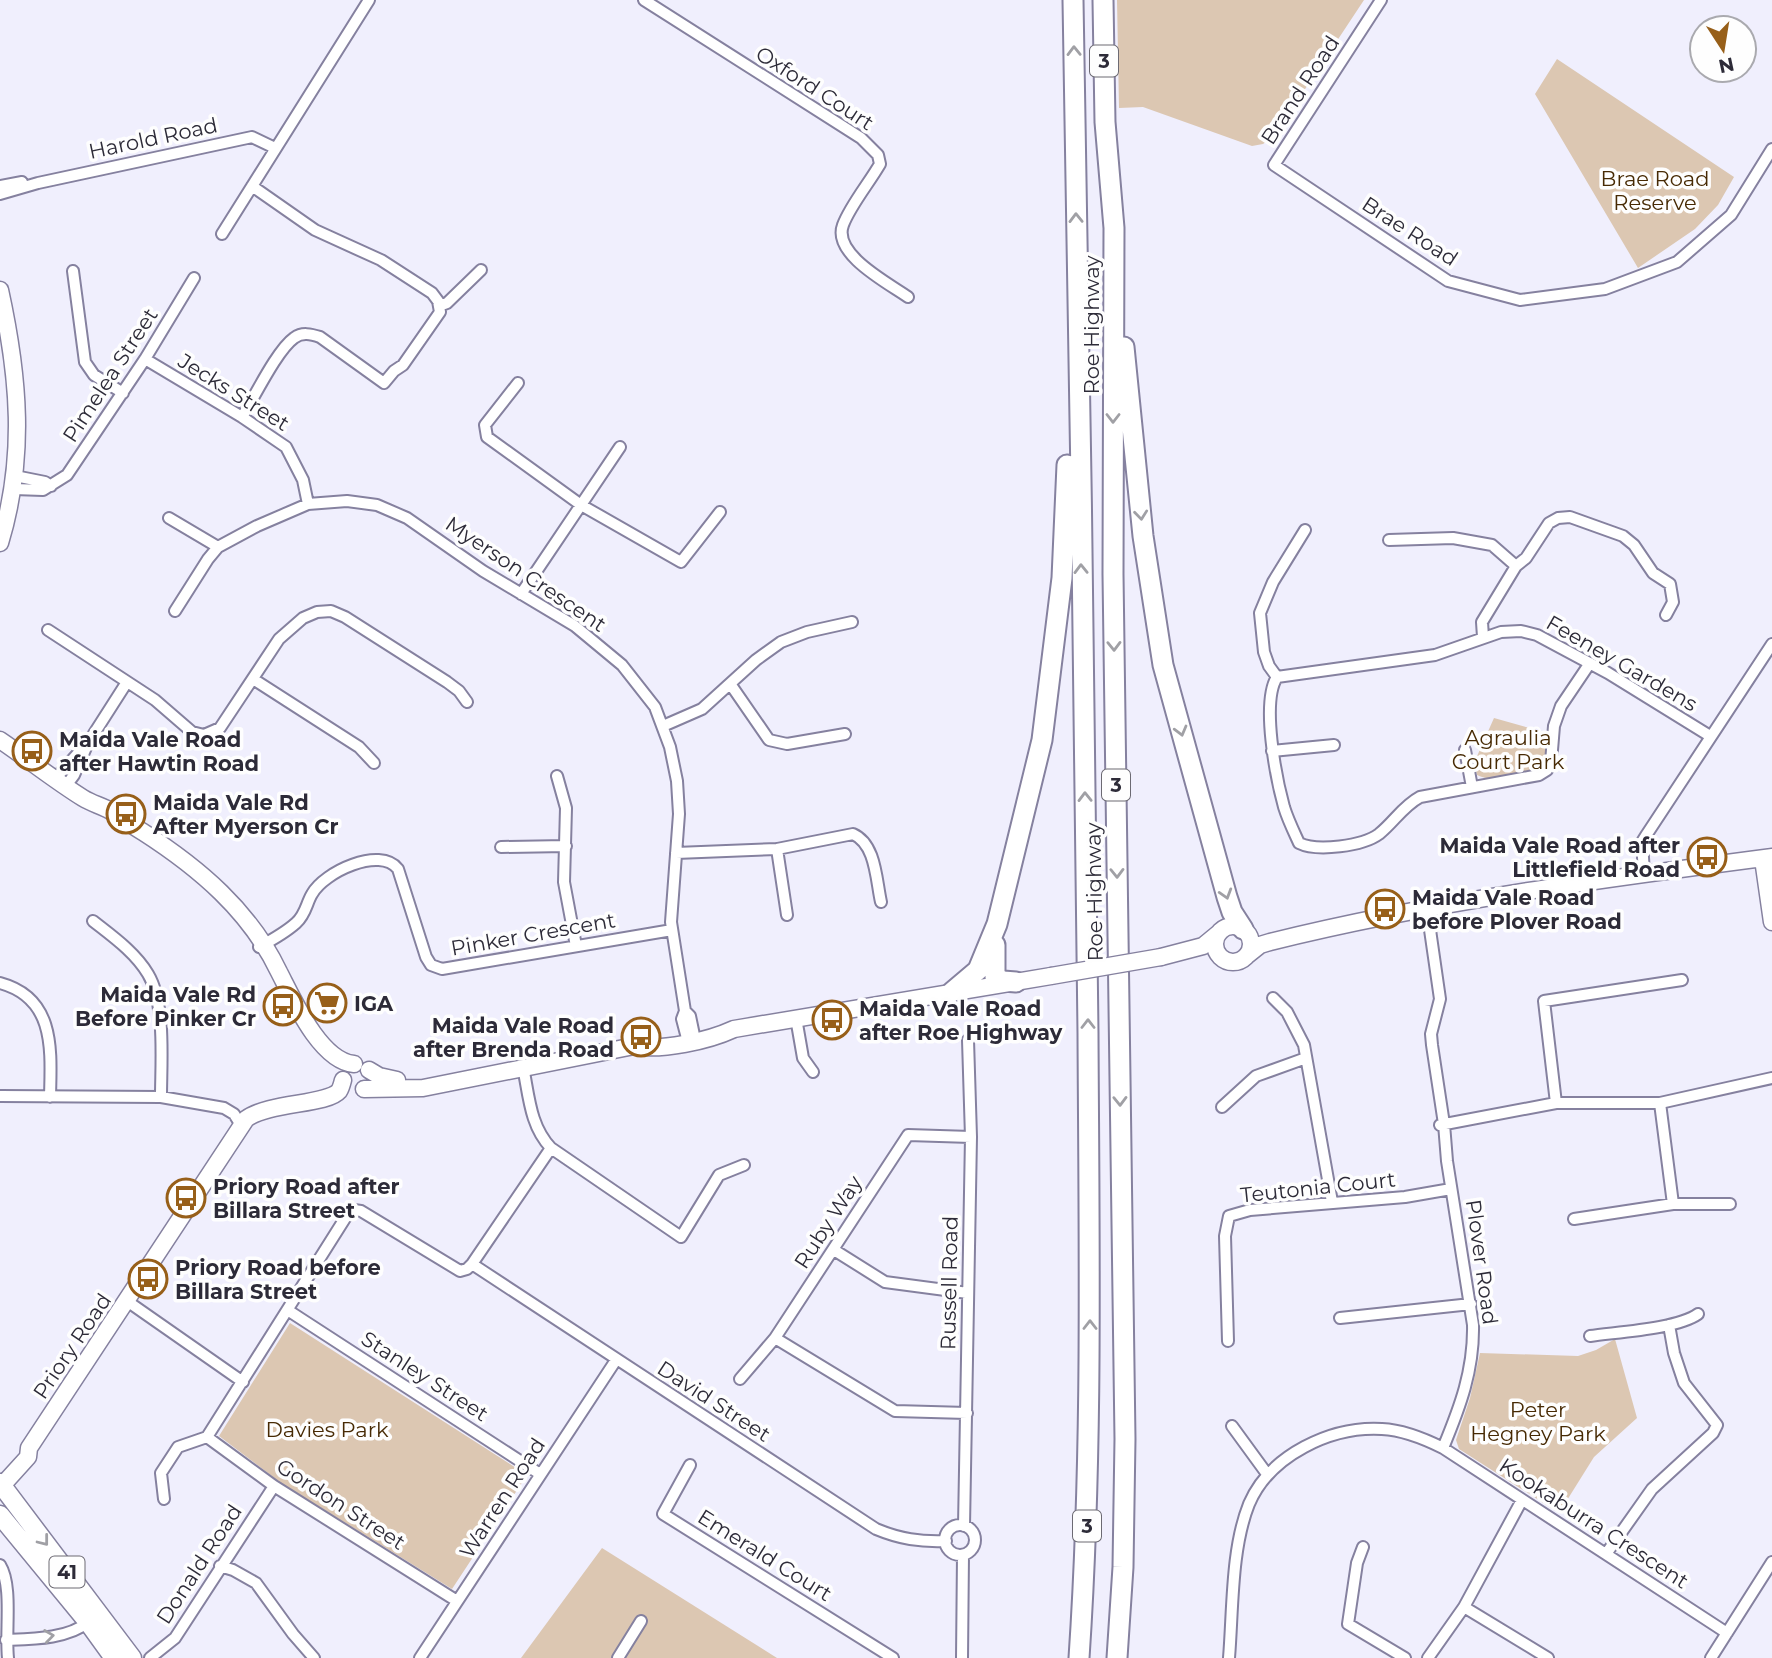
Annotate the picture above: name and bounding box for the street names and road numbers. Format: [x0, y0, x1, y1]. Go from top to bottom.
street label: Brand Road [1256, 31, 1344, 149]
street label: Oxford Court [751, 41, 879, 135]
road number: 3 [1090, 45, 1118, 76]
street label: Harold Road [86, 112, 220, 164]
street label: Brae Road [1358, 191, 1462, 271]
street label: Roe Highway [1079, 255, 1104, 395]
street label: Pimelea Street [57, 303, 163, 447]
street label: Jecks Street [173, 347, 294, 436]
street label: Myerson Crescent [441, 511, 611, 637]
street label: Feeney Gardens [1542, 610, 1702, 716]
road number: 3 [1102, 770, 1130, 800]
street label: Roe Highway [1080, 822, 1108, 962]
street label: Pinker Crescent [449, 907, 617, 961]
street label: Teutonia Court [1239, 1166, 1397, 1208]
street label: Ruby Way [789, 1170, 868, 1273]
street label: Plover Road [1461, 1198, 1503, 1326]
street label: Russell Road [935, 1216, 963, 1350]
street label: Priory Road [28, 1289, 116, 1403]
street label: Stanley Street [357, 1326, 493, 1426]
street label: David Street [653, 1355, 775, 1447]
street label: Warren Road [454, 1433, 550, 1563]
street label: Kookaburra Crescent [1495, 1452, 1693, 1594]
street label: Gordon Street [272, 1453, 410, 1555]
street label: Donald Road [151, 1500, 247, 1628]
street label: Emerald Court [693, 1504, 837, 1606]
road number: 3 [1073, 1510, 1101, 1542]
road number: 41 [50, 1556, 84, 1588]

